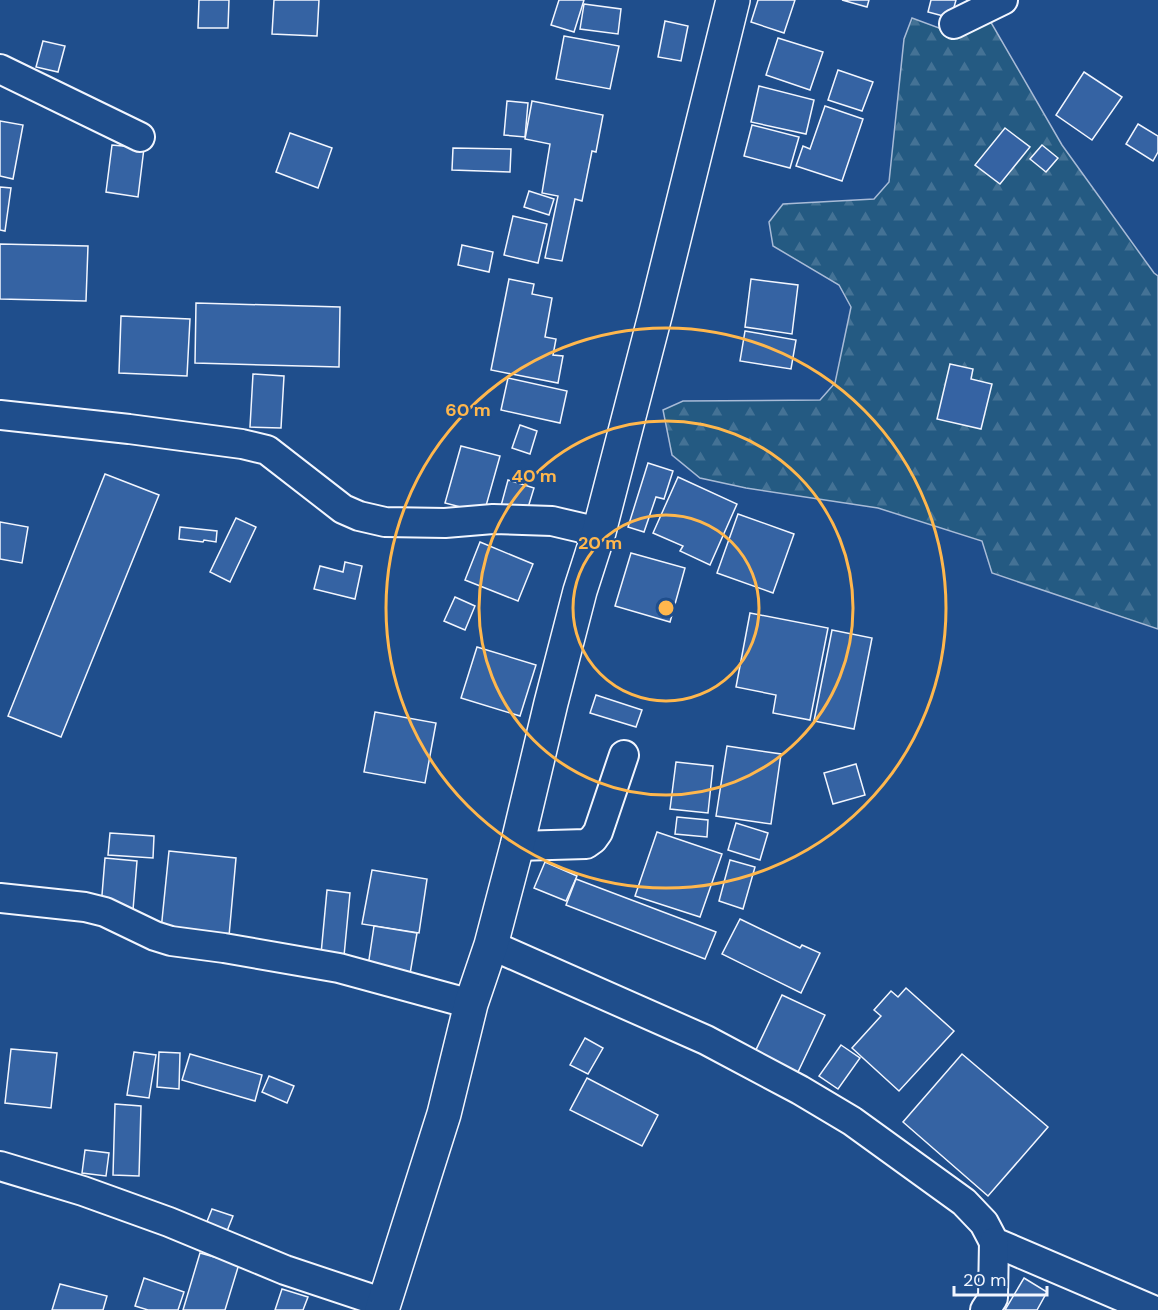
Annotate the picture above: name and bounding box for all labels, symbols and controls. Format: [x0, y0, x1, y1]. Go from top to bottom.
text: 60 m [445, 398, 491, 422]
text: 40 m [511, 464, 557, 488]
text: 20 m [578, 531, 622, 555]
centre of rings [656, 598, 676, 618]
scale bar [954, 1259, 1047, 1297]
text: 20 m [963, 1268, 1006, 1292]

